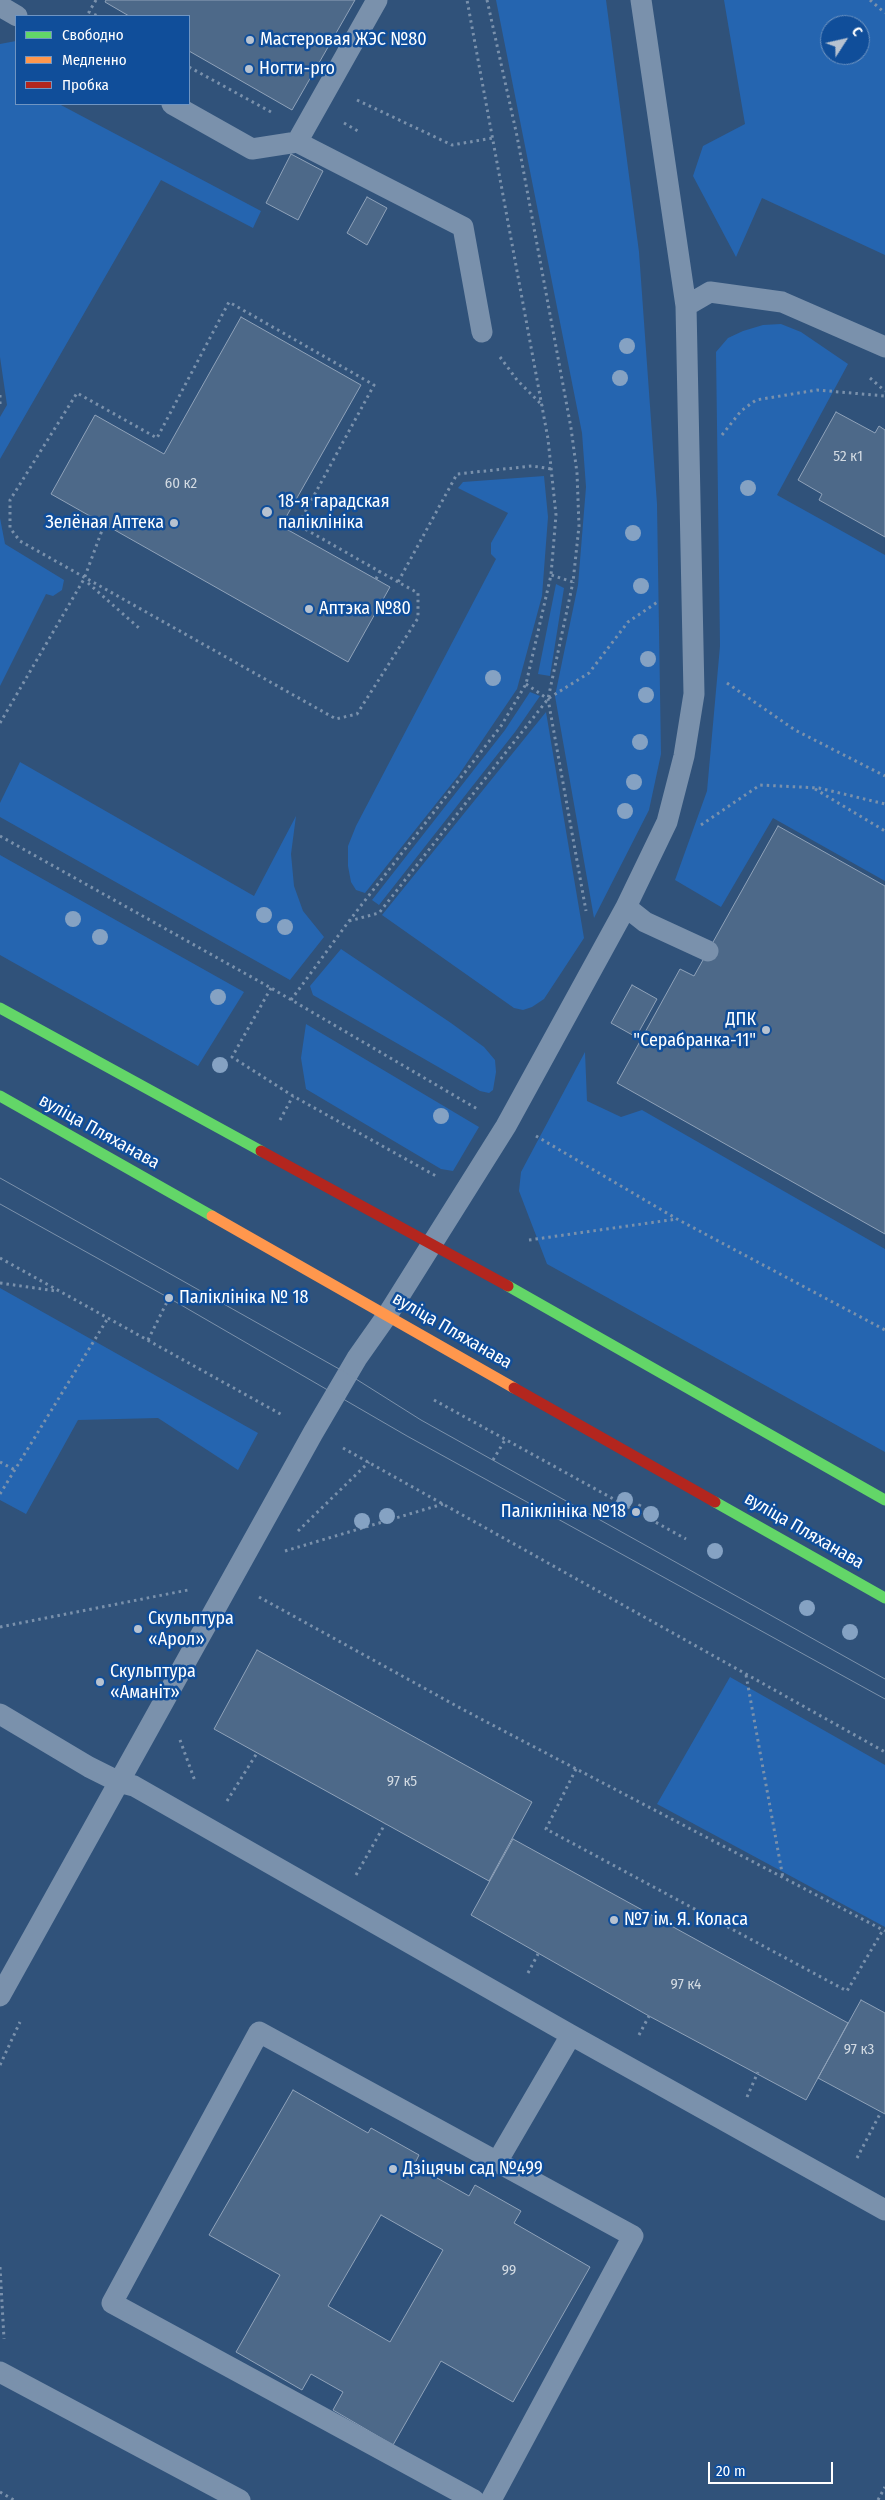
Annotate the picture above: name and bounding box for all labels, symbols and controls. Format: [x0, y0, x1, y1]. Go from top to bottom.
legend [15, 15, 190, 105]
north arrow [820, 15, 870, 65]
text: С [848, 24, 866, 40]
text: Свободно [62, 26, 124, 44]
place label: Мастеровая ЖЭС №80 [260, 29, 427, 51]
marker: Мастеровая ЖЭС №80 [244, 34, 256, 46]
text: Медленно [62, 51, 127, 69]
place label: Ногти-pro [259, 58, 335, 80]
marker: Ногти-pro [243, 63, 255, 75]
text: Пробка [62, 76, 109, 94]
house number: 52 к1 [833, 448, 863, 466]
house number: 60 к2 [165, 475, 197, 493]
place label: 18-я гарадская паліклініка [278, 491, 390, 534]
marker: 18-я гарадская паліклініка [260, 505, 274, 519]
place label: Зелёная Аптека [45, 512, 164, 534]
marker: Зелёная Аптека [168, 517, 180, 529]
place label: Аптэка №80 [319, 598, 411, 620]
marker: Аптэка №80 [303, 603, 315, 615]
place label: ДПК "Серабранка-11" [633, 1009, 756, 1052]
marker: ДПК "Серабранка-11" [760, 1024, 772, 1036]
street label: вуліца Пляханава [35, 1090, 163, 1174]
place label: Паліклініка № 18 [179, 1287, 308, 1309]
street label: вуліца Пляханава [388, 1288, 516, 1374]
marker: Паліклініка № 18 [163, 1292, 175, 1304]
street label: вуліца Пляханава [740, 1488, 868, 1574]
place label: Паліклініка №18 [501, 1501, 626, 1523]
marker: Паліклініка №18 [630, 1506, 642, 1518]
place label: Скульптура «Арол» [148, 1608, 234, 1650]
marker: Скульптура «Арол» [132, 1623, 144, 1635]
place label: Скульптура «Аманіт» [110, 1661, 196, 1704]
marker: Скульптура «Аманіт» [94, 1676, 106, 1688]
house number: 97 к5 [387, 1773, 417, 1791]
place label: №7 ім. Я. Коласа [624, 1909, 748, 1931]
marker: №7 ім. Я. Коласа [608, 1914, 620, 1926]
house number: 97 к4 [671, 1976, 701, 1994]
house number: 97 к3 [844, 2041, 874, 2059]
place label: Дзіцячы сад №499 [403, 2158, 543, 2180]
marker: Дзіцячы сад №499 [387, 2163, 399, 2175]
house number: 99 [502, 2262, 516, 2280]
scale bar [710, 2452, 835, 2484]
text: 20 m [716, 2462, 746, 2480]

